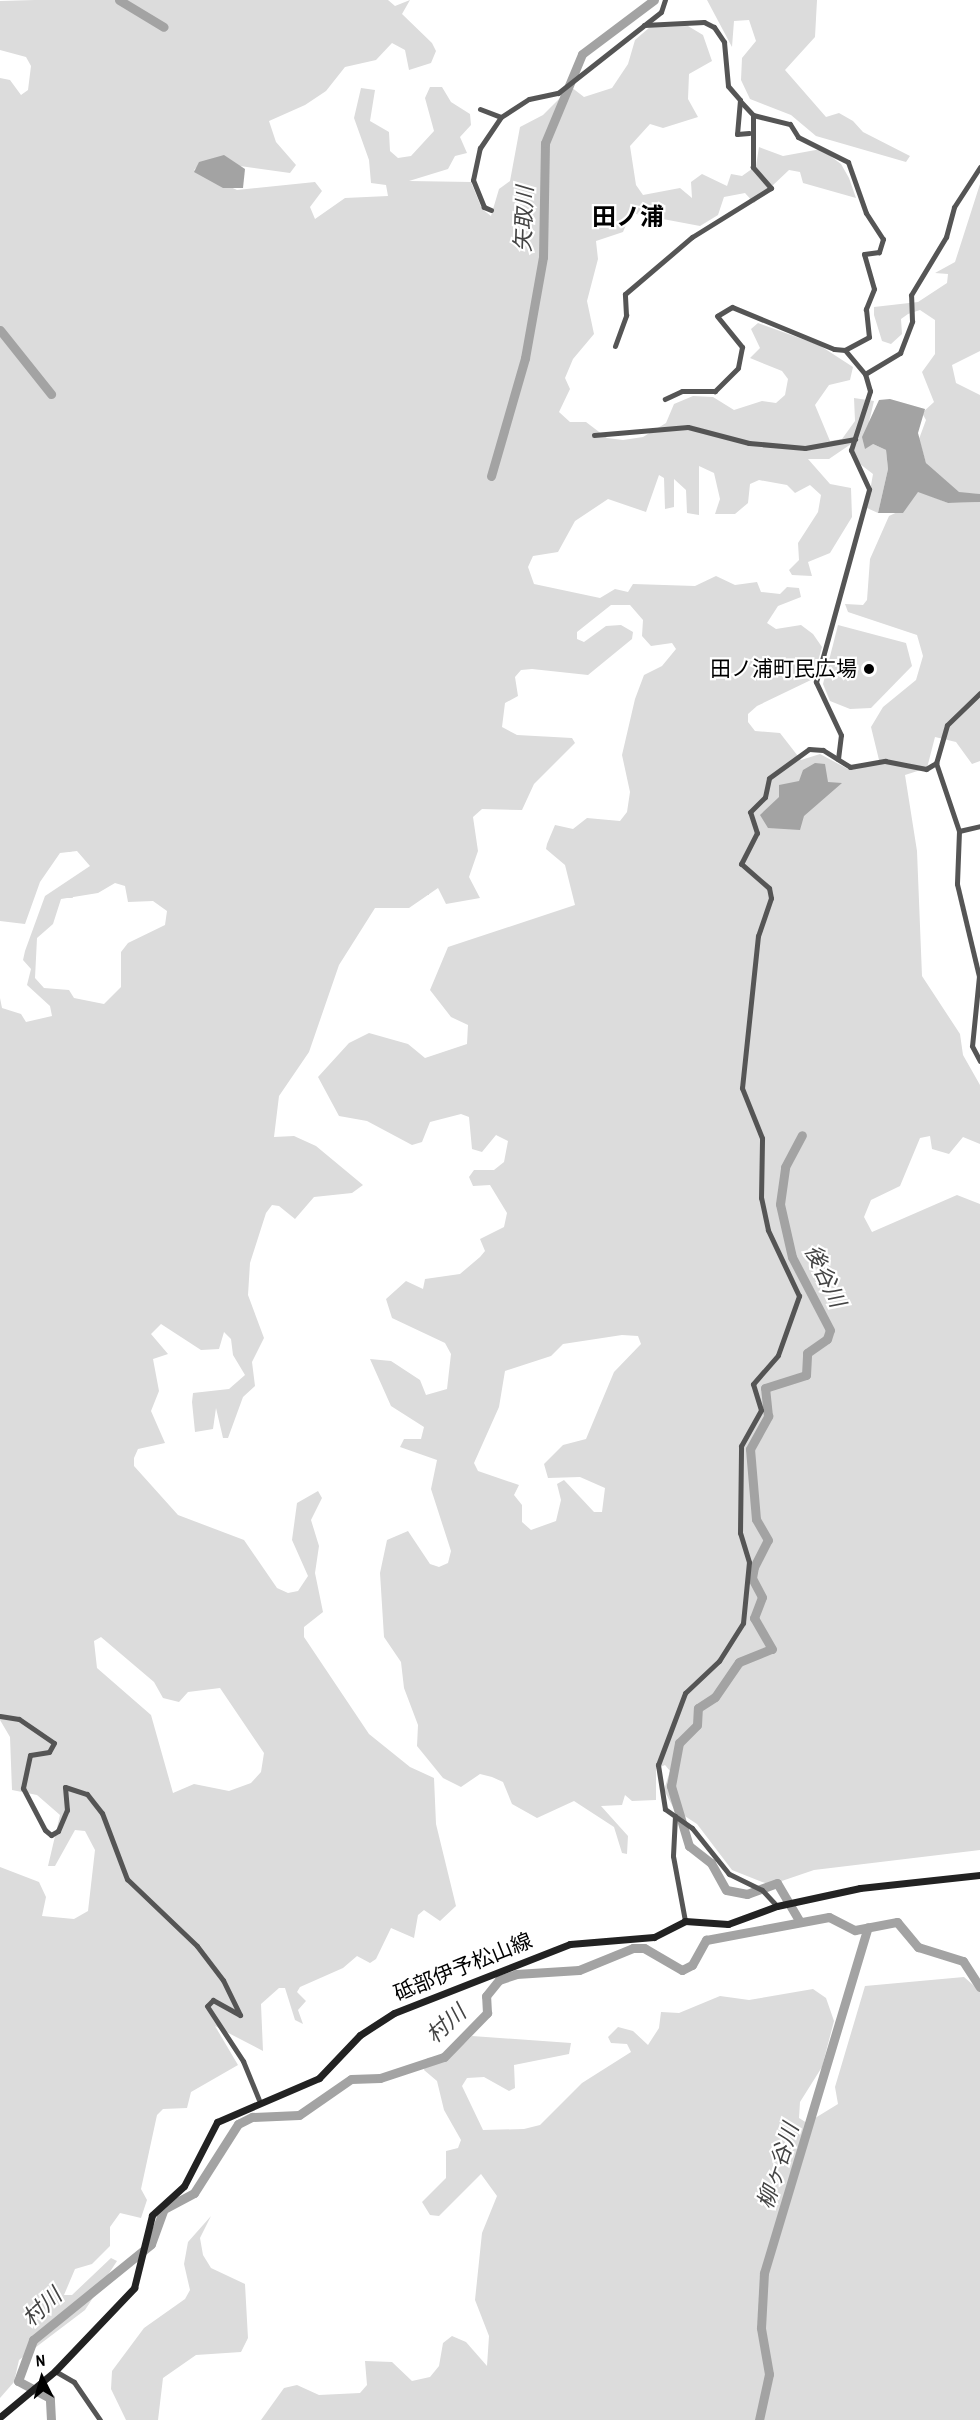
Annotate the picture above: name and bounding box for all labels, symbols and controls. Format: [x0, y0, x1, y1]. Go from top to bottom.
water label: 矢取川 [510, 186, 538, 252]
district label: 田ノ浦 [592, 203, 664, 231]
place label: 田ノ浦町民広場 [710, 656, 857, 682]
marker: 田ノ浦町民広場 [862, 662, 876, 676]
water label: 後谷川 [799, 1241, 851, 1311]
street label: 砥部伊予松山線 [390, 1928, 536, 2006]
water label: 村川 [421, 1999, 471, 2049]
water label: 柳ヶ谷川 [752, 2120, 804, 2212]
water label: 村川 [17, 2282, 67, 2332]
north arrow [12, 2348, 72, 2408]
text: N [35, 2349, 46, 2371]

